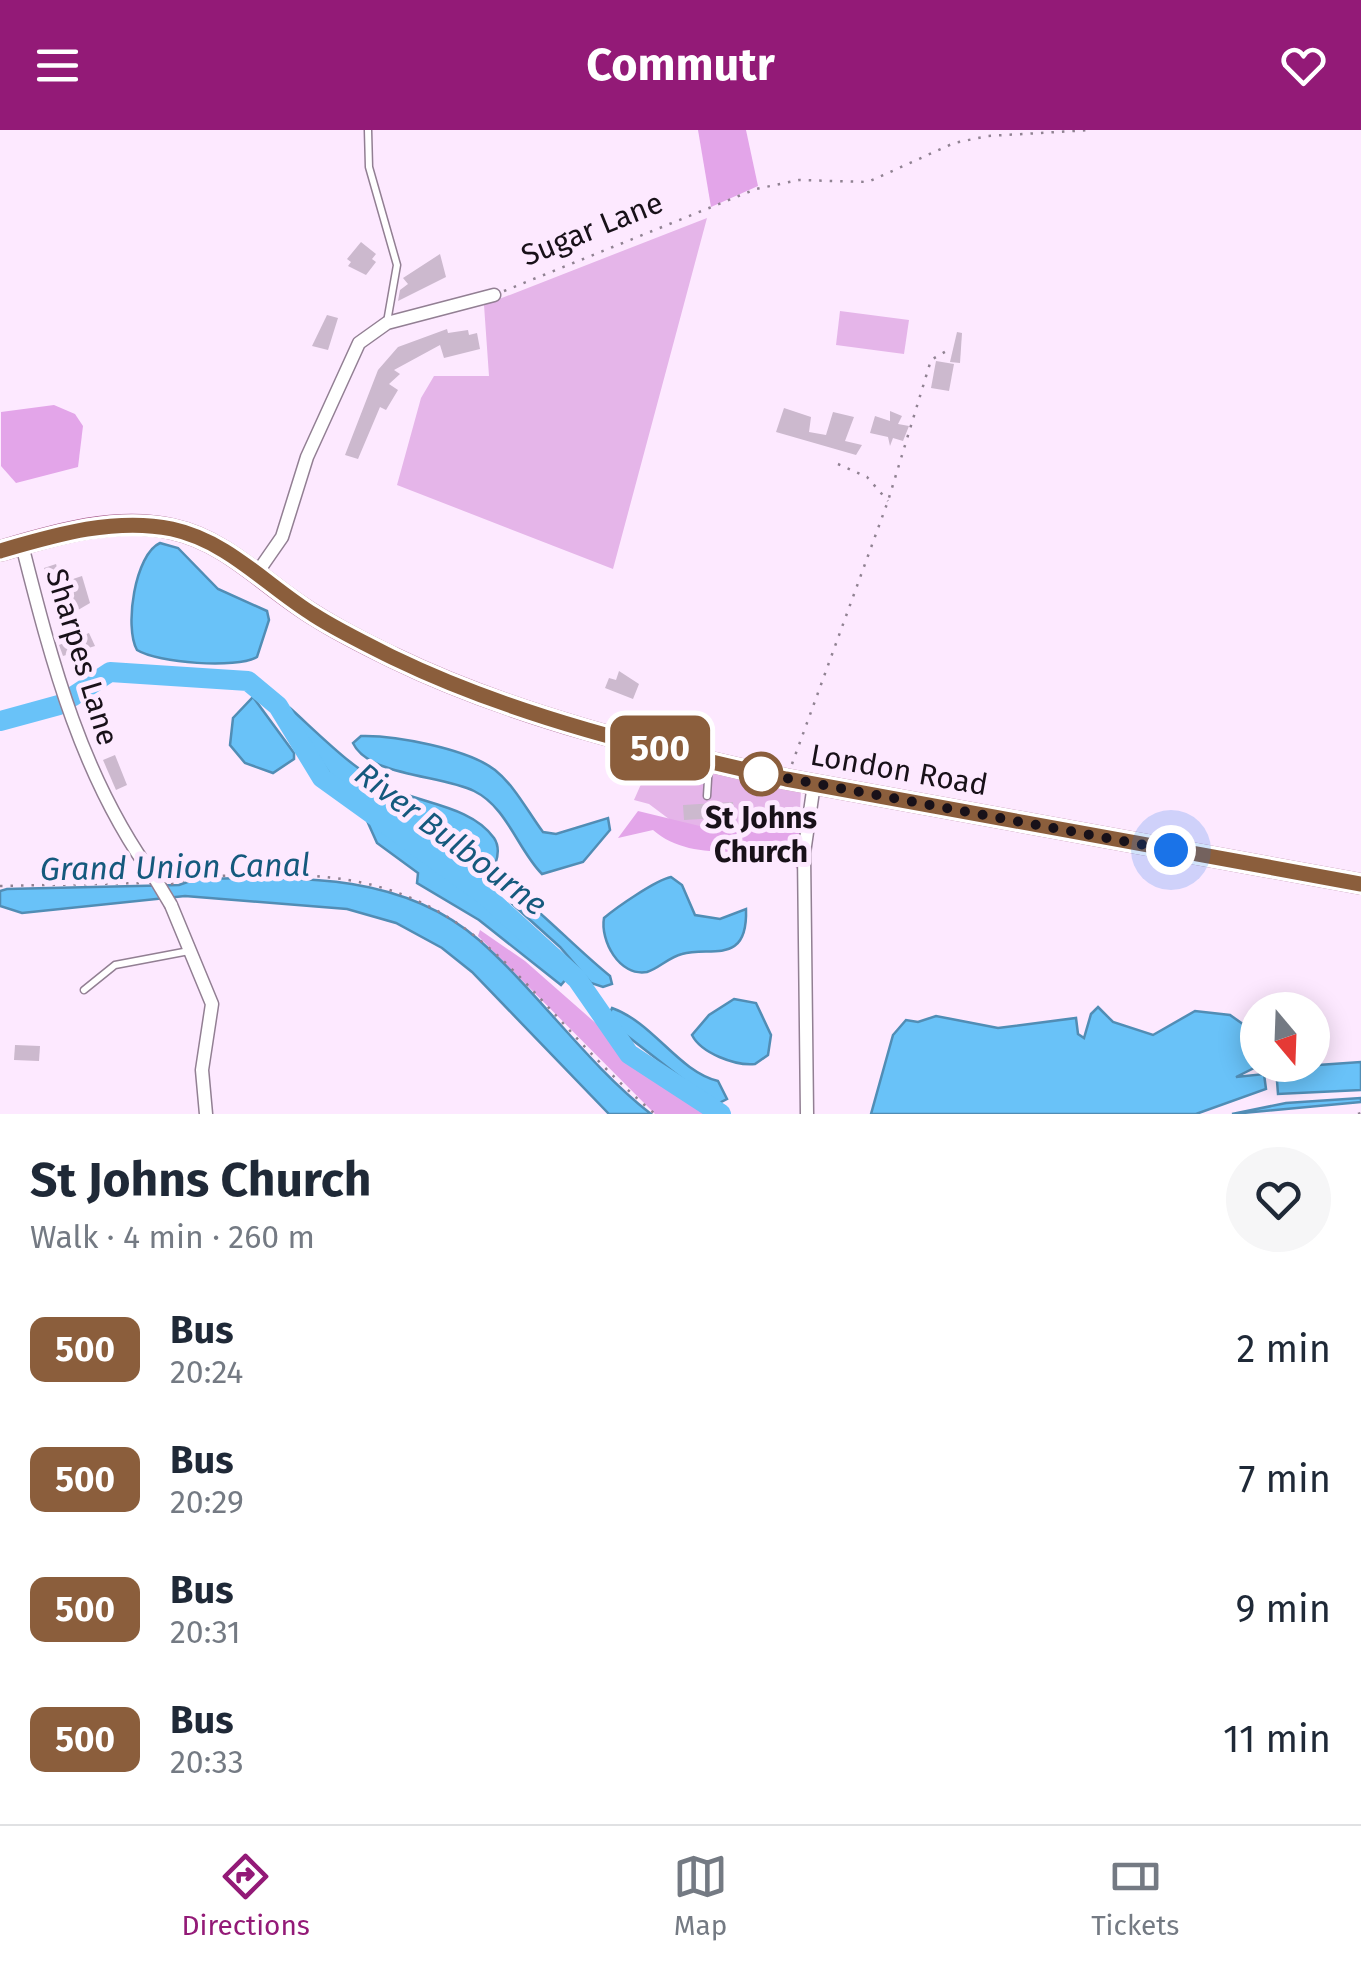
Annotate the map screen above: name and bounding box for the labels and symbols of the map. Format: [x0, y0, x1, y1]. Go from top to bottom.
street label: Sugar Lane [516, 184, 668, 274]
street label: Sharpes Lane [38, 564, 126, 750]
line badge: 500 [602, 716, 718, 780]
street label: London Road [808, 737, 990, 803]
marker: St Johns Church [740, 753, 782, 795]
water label: River Bulbourne [348, 755, 554, 923]
place label: St Johns Church [705, 800, 817, 870]
your location [1146, 825, 1196, 875]
water label: Grand Union Canal [40, 846, 310, 888]
north arrow [1240, 992, 1330, 1082]

